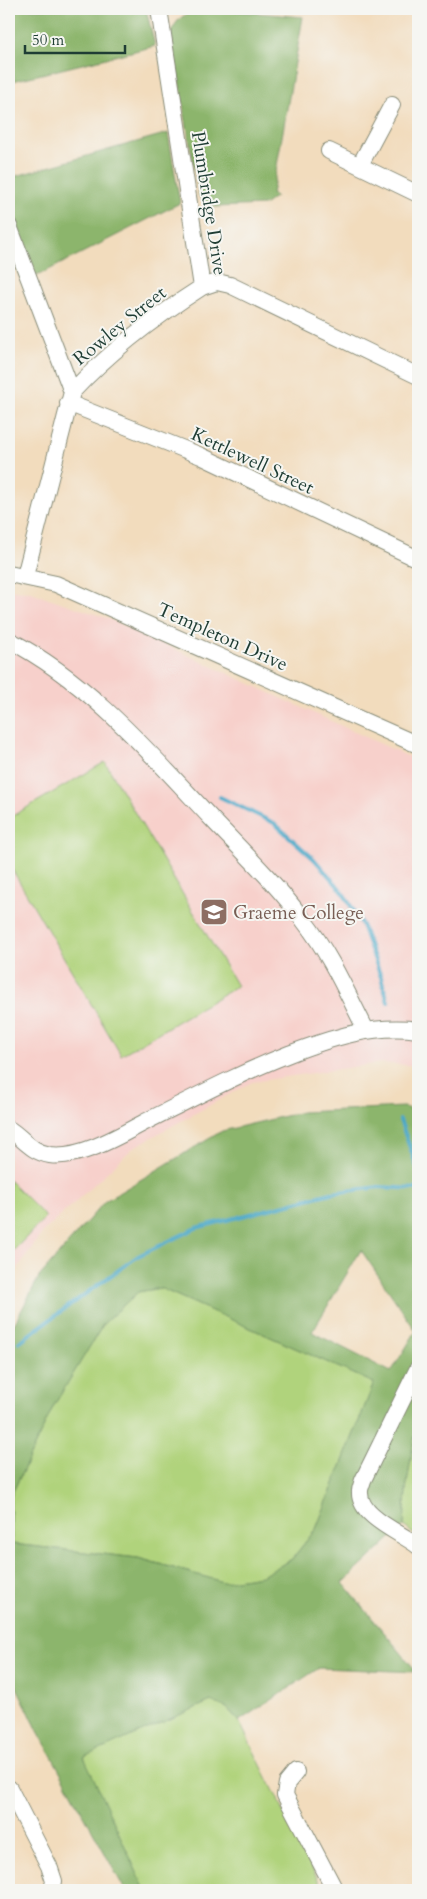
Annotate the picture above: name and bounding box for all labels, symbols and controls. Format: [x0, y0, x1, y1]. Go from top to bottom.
scale bar [25, 22, 125, 54]
text: 50 m [32, 30, 64, 50]
street label: Plumbridge Drive [185, 129, 233, 277]
street label: Rowley Street [68, 280, 172, 371]
street label: Kettlewell Street [187, 421, 318, 501]
street label: Templeton Drive [153, 596, 292, 677]
school or university icon: Graeme College [199, 897, 229, 927]
place label: Graeme College [233, 900, 364, 926]

